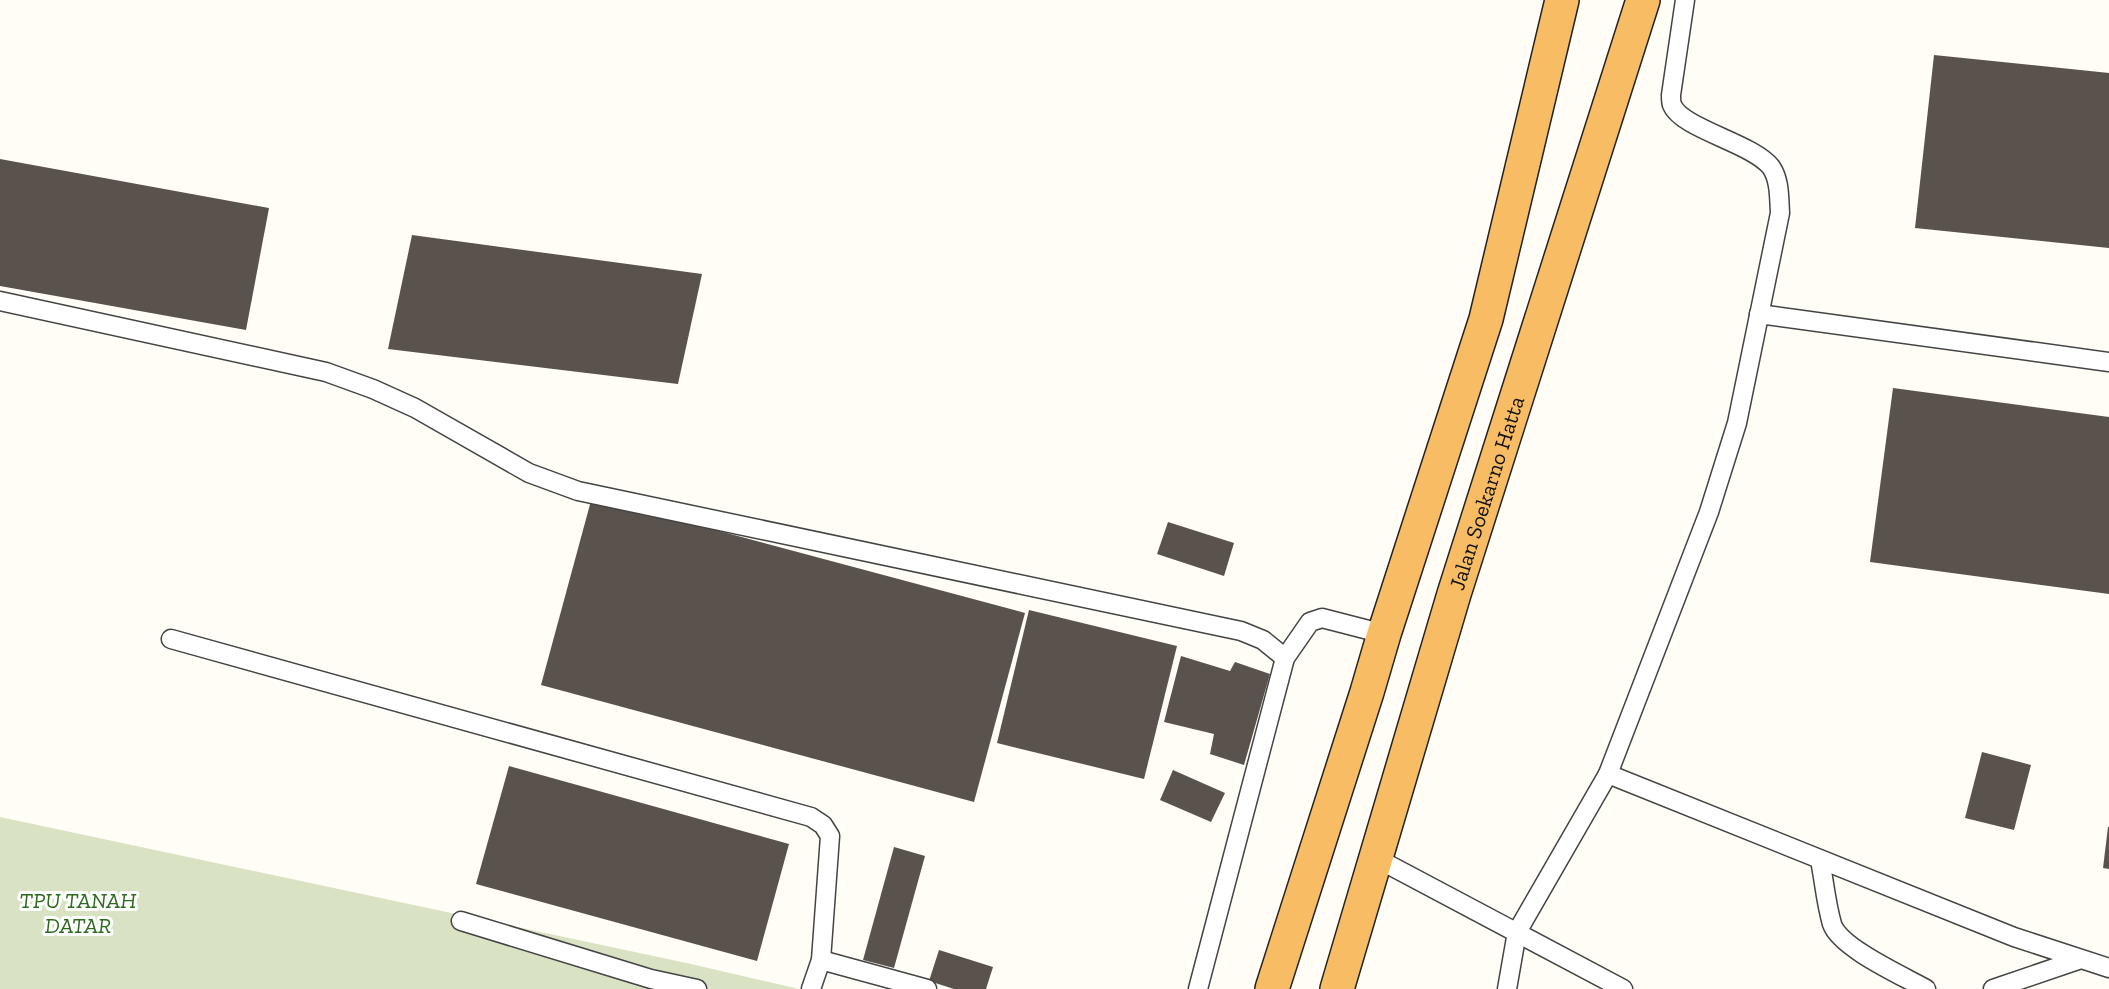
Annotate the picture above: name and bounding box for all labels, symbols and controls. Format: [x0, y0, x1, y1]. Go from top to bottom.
street label: Jalan Soekarno Hatta [1443, 393, 1530, 593]
park label: TPU TANAH DATAR [20, 887, 137, 939]

